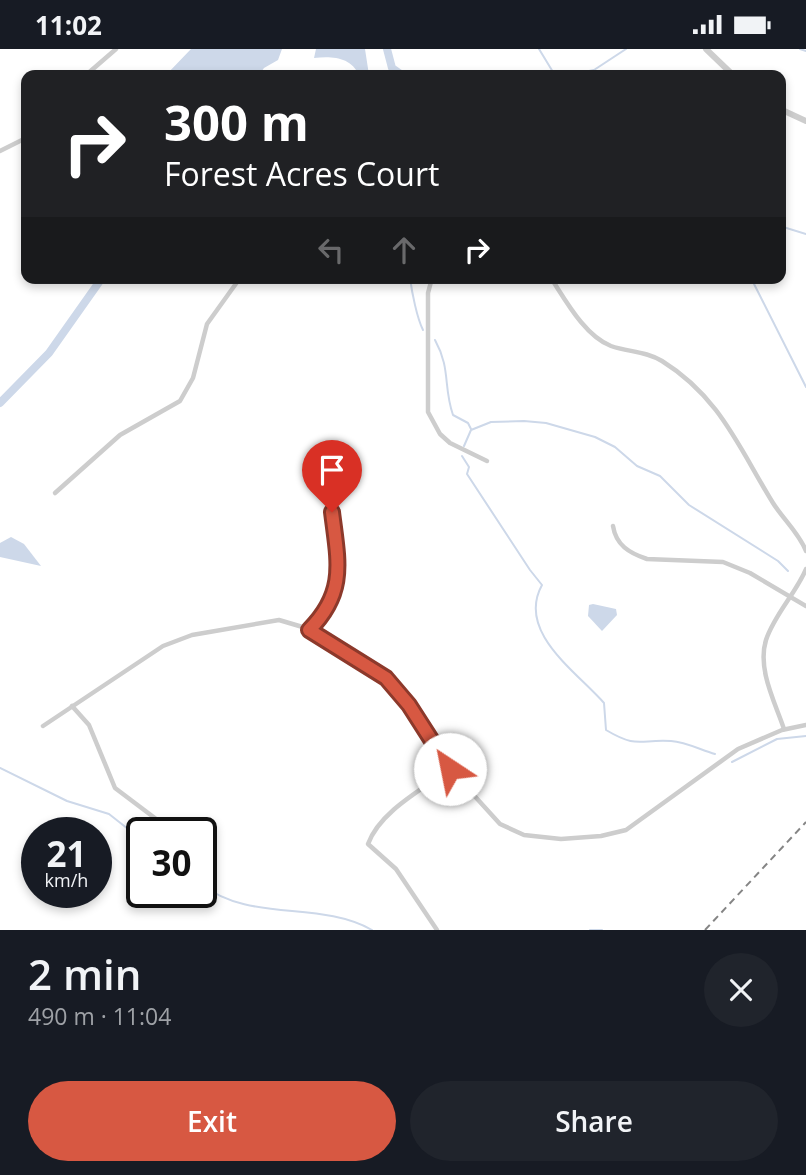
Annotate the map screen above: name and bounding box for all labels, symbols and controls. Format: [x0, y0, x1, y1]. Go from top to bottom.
text: 11:02 [35, 7, 102, 43]
text: 300 m [164, 89, 309, 155]
icon: right [49, 98, 140, 189]
text: Forest Acres Court [164, 152, 439, 195]
icon: left [312, 231, 350, 269]
icon: ahead [385, 231, 423, 269]
icon: right [458, 231, 496, 269]
pin [302, 440, 362, 512]
icon: arrive [313, 451, 351, 489]
position arrow [413, 732, 487, 806]
speed limit sign: 30 [126, 817, 217, 908]
text: 21 [46, 830, 87, 877]
text: km/h [45, 868, 88, 892]
text: 2 min [28, 945, 141, 1002]
button: close [704, 953, 778, 1027]
text: 490 m · 11:04 [28, 1000, 171, 1032]
button: Exit [28, 1081, 396, 1161]
button: Share [410, 1081, 778, 1161]

